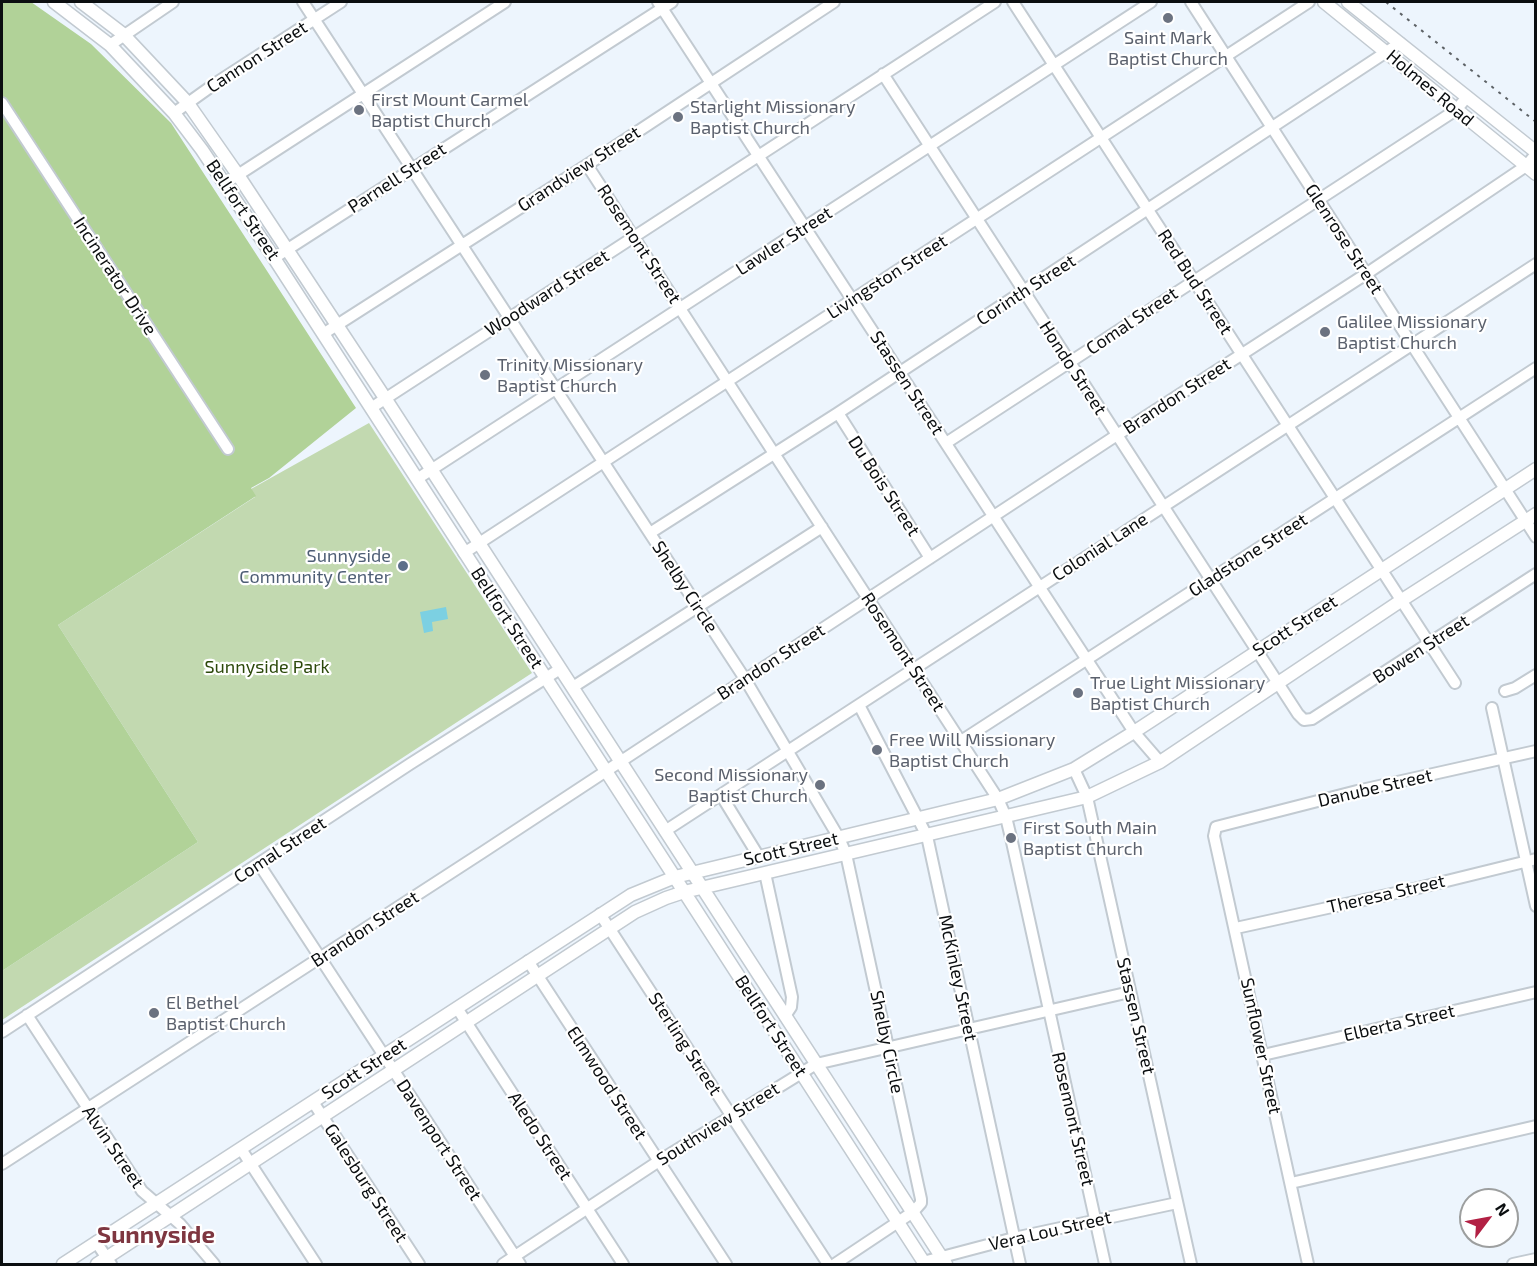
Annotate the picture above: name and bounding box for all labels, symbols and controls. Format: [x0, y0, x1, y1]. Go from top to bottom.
marker: Saint Mark Baptist Church [1161, 11, 1175, 25]
street label: Cannon Street [203, 16, 311, 98]
place label: Saint Mark Baptist Church [1108, 27, 1228, 70]
street label: Holmes Road [1382, 45, 1478, 131]
place label: First Mount Carmel Baptist Church [371, 89, 528, 132]
place label: Starlight Missionary Baptist Church [690, 96, 855, 138]
marker: First Mount Carmel Baptist Church [352, 103, 366, 117]
marker: Starlight Missionary Baptist Church [671, 110, 685, 124]
street label: Grandview Street [514, 121, 644, 217]
street label: Parnell Street [344, 138, 450, 218]
street label: Bellfort Street [201, 156, 285, 264]
street label: Rosemont Street [593, 180, 685, 308]
street label: Glenrose Street [1300, 180, 1388, 298]
street label: Lawler Street [732, 202, 836, 280]
street label: Incinerator Drive [69, 213, 161, 339]
street label: Red Bud Street [1153, 225, 1237, 339]
street label: Livingston Street [823, 230, 951, 324]
street label: Woodward Street [481, 245, 613, 341]
street label: Corinth Street [972, 250, 1080, 330]
street label: Comal Street [1082, 283, 1182, 359]
place label: Galilee Missionary Baptist Church [1337, 311, 1487, 354]
street label: Hondo Street [1035, 317, 1111, 419]
marker: Galilee Missionary Baptist Church [1318, 325, 1332, 339]
street label: Stassen Street [865, 327, 949, 439]
street label: Brandon Street [1119, 353, 1235, 439]
place label: Trinity Missionary Baptist Church [497, 354, 643, 397]
marker: Trinity Missionary Baptist Church [478, 368, 492, 382]
street label: Du Bois Street [844, 432, 924, 540]
street label: Colonial Lane [1048, 508, 1152, 586]
street label: Gladstone Street [1185, 509, 1311, 601]
street label: Shelby Circle [647, 537, 723, 637]
place label: Sunnyside Community Center [239, 545, 391, 588]
marker: Sunnyside Community Center [396, 559, 410, 573]
street label: Bellfort Street [466, 563, 548, 673]
street label: Rosemont Street [857, 588, 949, 716]
street label: Scott Street [1249, 591, 1341, 661]
street label: Bowen Street [1369, 610, 1473, 688]
street label: Brandon Street [713, 619, 829, 705]
park label: Sunnyside Park [204, 656, 330, 678]
place label: True Light Missionary Baptist Church [1090, 672, 1265, 714]
marker: True Light Missionary Baptist Church [1071, 686, 1085, 700]
place label: Free Will Missionary Baptist Church [889, 729, 1055, 771]
marker: Free Will Missionary Baptist Church [870, 743, 884, 757]
place label: Second Missionary Baptist Church [654, 764, 808, 806]
street label: Danube Street [1316, 764, 1434, 812]
marker: Second Missionary Baptist Church [813, 778, 827, 792]
street label: Comal Street [230, 812, 330, 888]
place label: First South Main Baptist Church [1023, 817, 1157, 860]
street label: Scott Street [741, 828, 841, 870]
marker: First South Main Baptist Church [1004, 831, 1018, 845]
street label: Theresa Street [1325, 870, 1447, 918]
street label: Brandon Street [307, 886, 423, 972]
street label: McKinley Street [934, 913, 982, 1043]
street label: Stassen Street [1112, 956, 1160, 1076]
street label: Bellfort Street [730, 971, 812, 1081]
street label: Sunflower Street [1236, 976, 1286, 1116]
street label: Sterling Street [644, 989, 726, 1099]
street label: Shelby Circle [866, 989, 908, 1095]
place label: El Bethel Baptist Church [166, 992, 286, 1034]
street label: Elberta Street [1341, 1000, 1457, 1046]
marker: El Bethel Baptist Church [147, 1006, 161, 1020]
street label: Elmwood Street [562, 1022, 652, 1144]
street label: Scott Street [318, 1034, 410, 1104]
street label: Rosemont Street [1047, 1050, 1099, 1188]
street label: Davenport Street [392, 1075, 486, 1205]
street label: Southview Street [653, 1078, 783, 1170]
street label: Aledo Street [503, 1088, 577, 1184]
street label: Alvin Street [78, 1102, 148, 1192]
street label: Galesburg Street [320, 1120, 412, 1246]
north arrow [1459, 1188, 1519, 1248]
text: N [1492, 1199, 1514, 1219]
street label: Vera Lou Street [987, 1206, 1113, 1256]
district label: Sunnyside [97, 1221, 215, 1249]

